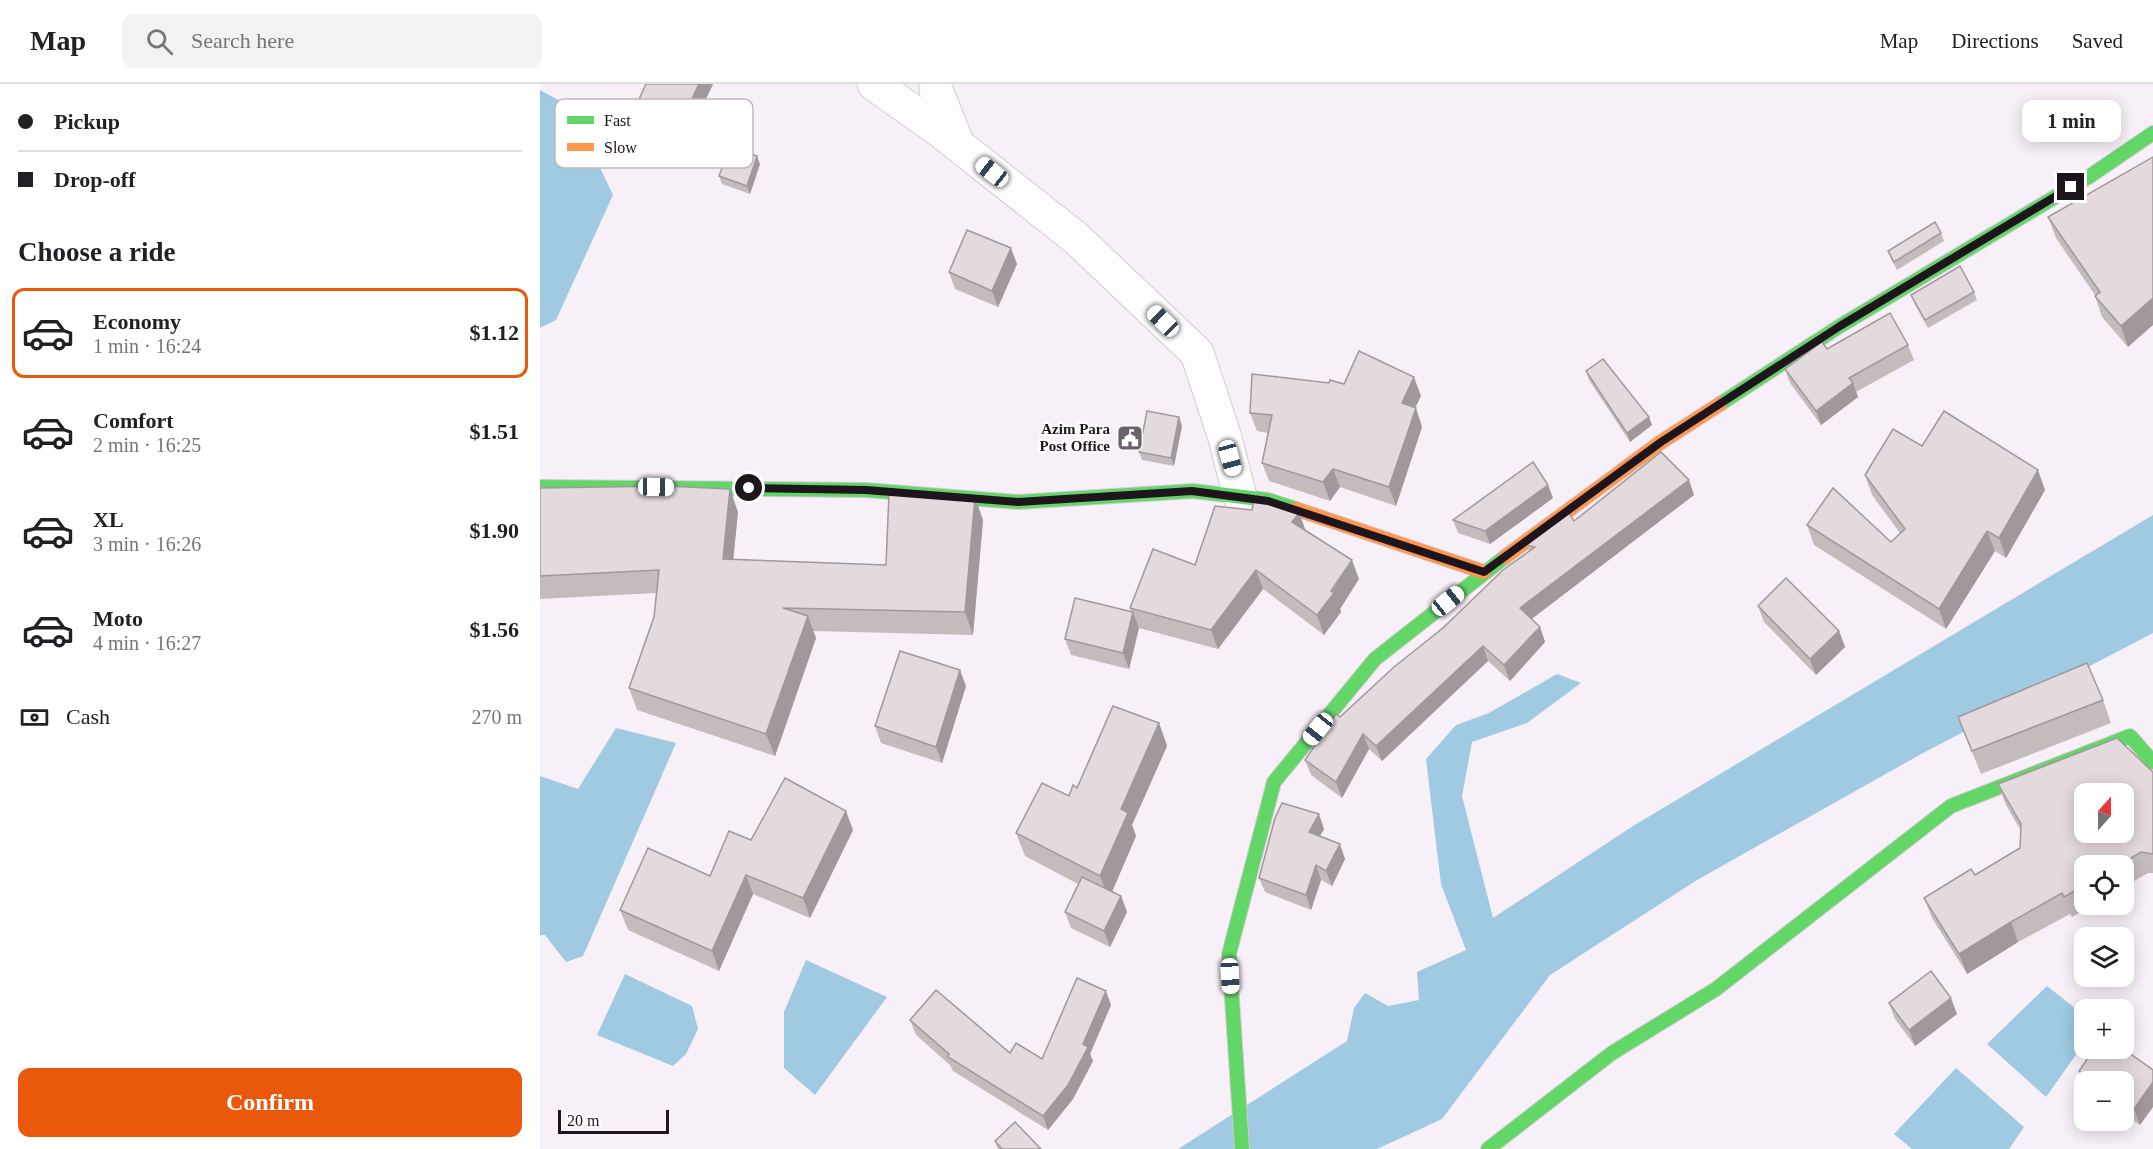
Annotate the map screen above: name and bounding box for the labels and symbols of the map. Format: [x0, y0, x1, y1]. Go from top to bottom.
legend [555, 99, 753, 168]
callout: 1 min [2022, 100, 2120, 142]
text: Fast [604, 112, 631, 129]
text: Slow [604, 139, 637, 156]
car [972, 154, 1012, 190]
route end [2057, 173, 2084, 200]
car [1144, 302, 1182, 340]
place label: Azim Para Post Office [1040, 421, 1110, 454]
public building icon: Azim Para Post Office [1115, 423, 1145, 453]
car [1217, 438, 1243, 478]
route start [735, 474, 762, 501]
car [638, 478, 674, 496]
car [1428, 583, 1468, 619]
car [1300, 709, 1336, 749]
north arrow [2074, 783, 2134, 843]
car [1220, 958, 1240, 994]
scale bar [558, 1107, 669, 1134]

